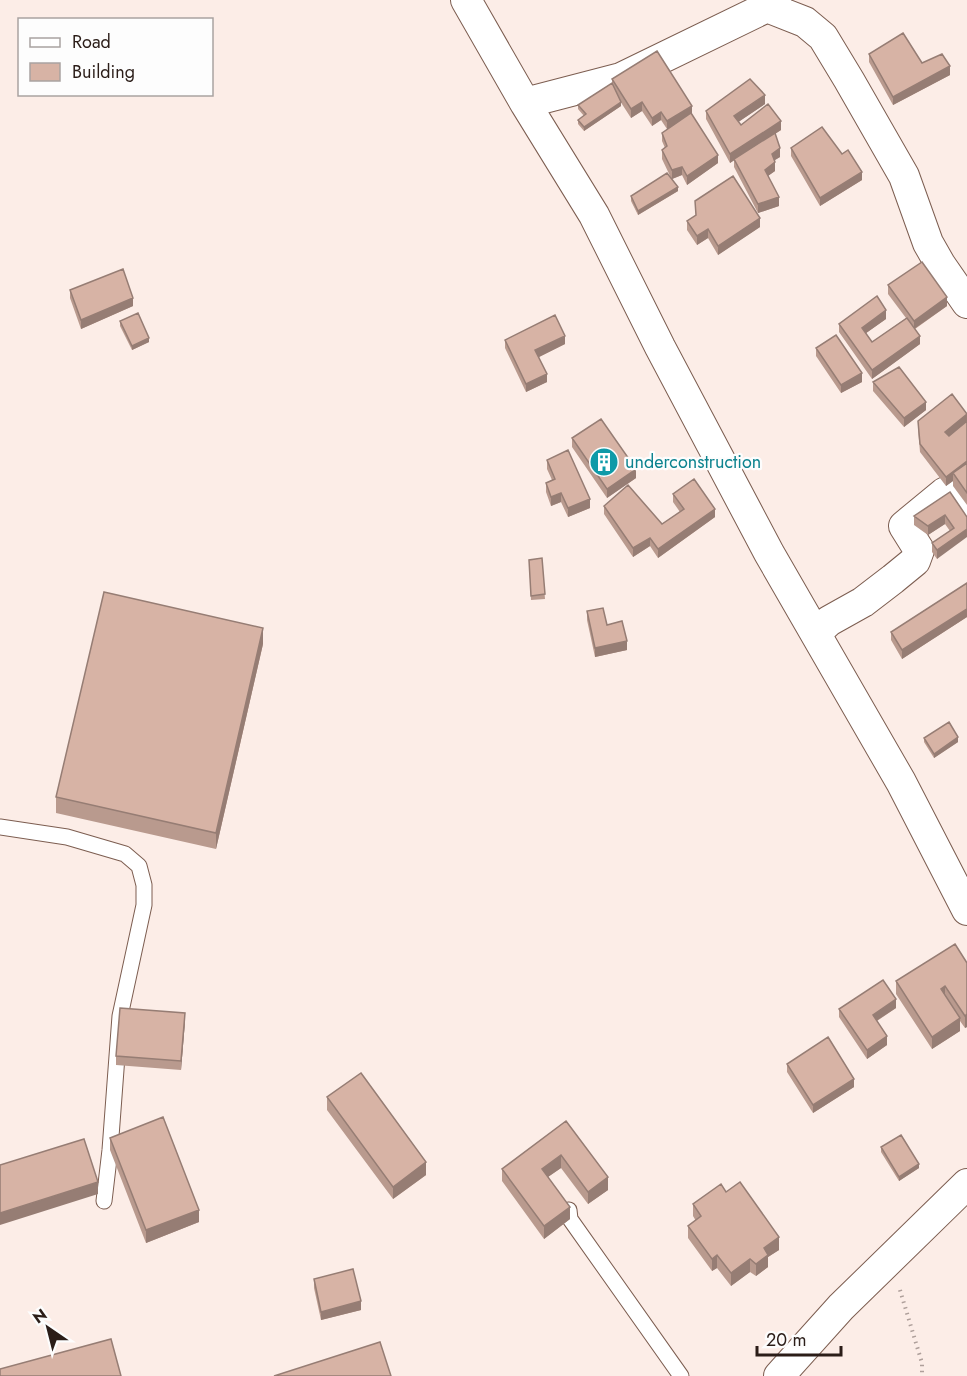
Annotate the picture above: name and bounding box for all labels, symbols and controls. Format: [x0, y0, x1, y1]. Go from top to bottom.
legend [18, 18, 213, 96]
text: Road [72, 29, 111, 55]
text: Building [72, 59, 135, 85]
building icon: underconstruction [588, 446, 620, 478]
place label: underconstruction [625, 449, 761, 475]
north arrow [18, 1298, 78, 1358]
text: N [28, 1303, 51, 1329]
scale bar [757, 1319, 841, 1357]
text: 20 m [766, 1327, 806, 1353]

